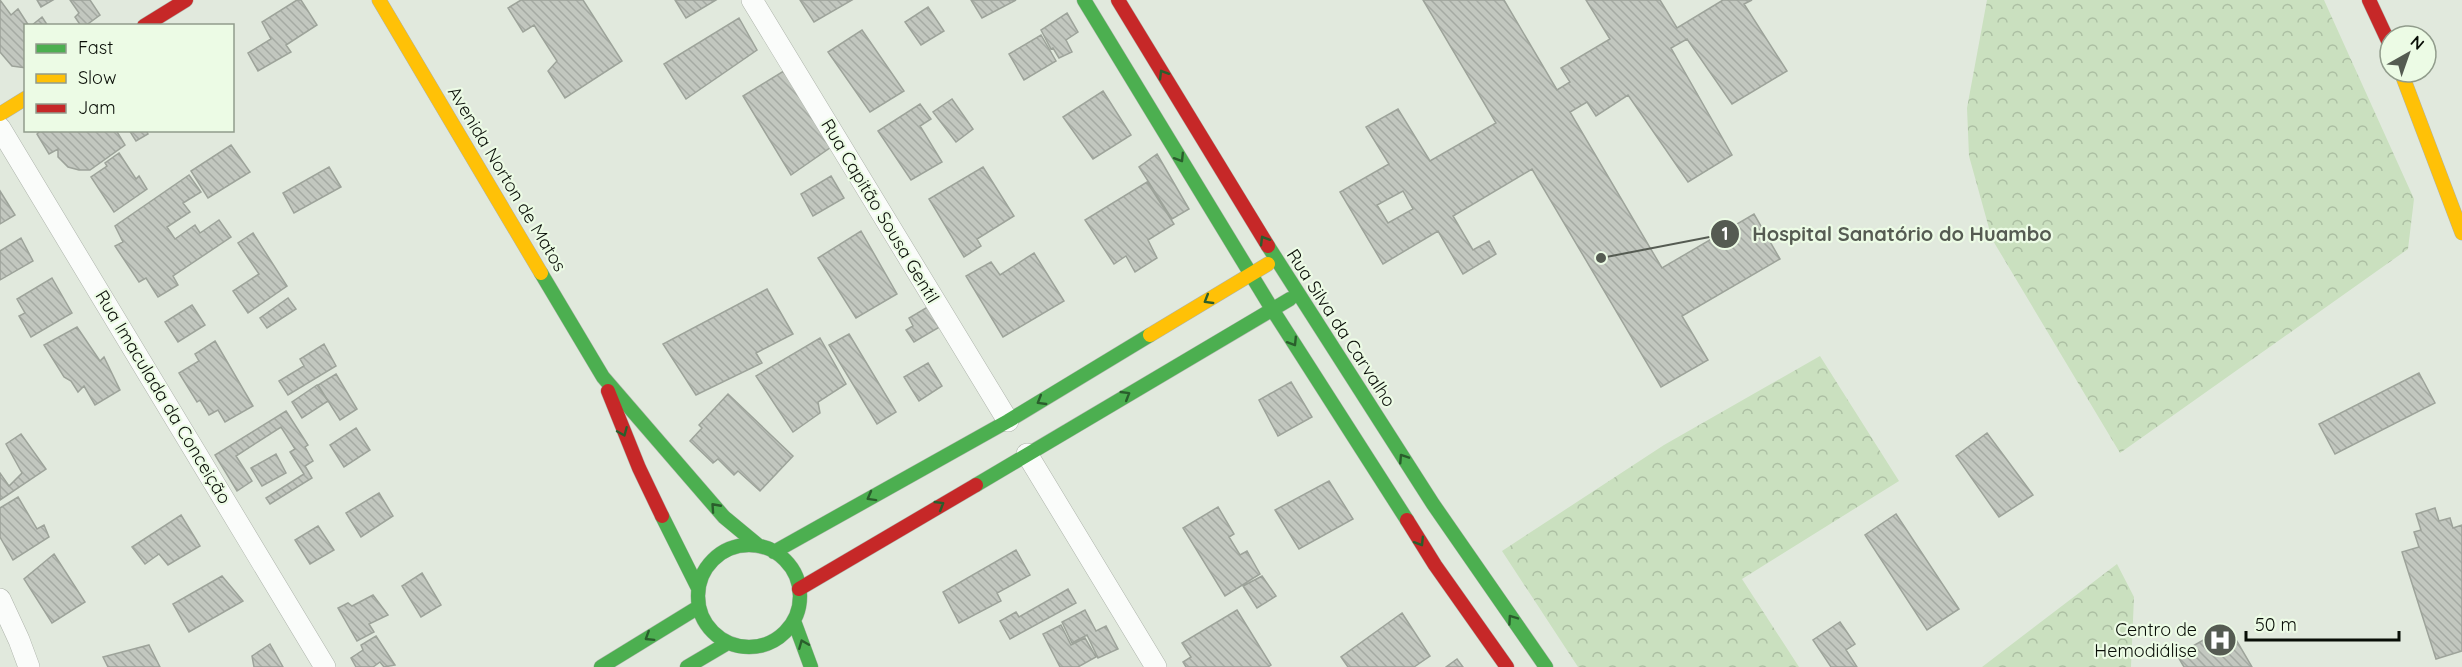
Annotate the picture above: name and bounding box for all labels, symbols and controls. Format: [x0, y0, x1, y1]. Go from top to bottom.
legend [24, 24, 234, 132]
north arrow [2378, 24, 2438, 84]
text: N [2407, 31, 2429, 54]
text: Fast [78, 36, 113, 59]
text: Slow [78, 66, 116, 89]
one-way arrow [1159, 70, 1170, 80]
street label: Avenida Norton de Matos [443, 82, 572, 276]
text: Jam [78, 96, 116, 119]
street label: Rua Capitão Sousa Gentil [816, 114, 945, 307]
one-way arrow [1172, 151, 1183, 162]
callout: Hospital Sanatório do Huambo [1710, 215, 2064, 253]
text: Hospital Sanatório do Huambo [1752, 221, 2052, 246]
text: 1 [1721, 222, 1729, 245]
one-way arrow [1260, 236, 1272, 246]
street label: Rua Silva da Carvalho [1282, 244, 1401, 411]
street label: Rua Imaculada da Conceição [90, 286, 236, 508]
one-way arrow [1204, 293, 1214, 305]
one-way arrow [1285, 335, 1296, 346]
one-way arrow [1120, 391, 1130, 403]
one-way arrow [1037, 393, 1047, 405]
one-way arrow [616, 425, 628, 436]
one-way arrow [1400, 453, 1411, 464]
one-way arrow [867, 490, 878, 501]
one-way arrow [934, 501, 944, 513]
one-way arrow [711, 504, 722, 514]
one-way arrow [1412, 536, 1424, 546]
scale bar [2246, 604, 2399, 642]
text: 50 m [2255, 613, 2297, 636]
one-way arrow [1508, 615, 1519, 626]
place label: Centro de Hemodiálise [2094, 618, 2197, 662]
hospital icon: Centro de Hemodiálise [2202, 622, 2238, 658]
one-way arrow [645, 630, 655, 642]
one-way arrow [798, 639, 810, 650]

